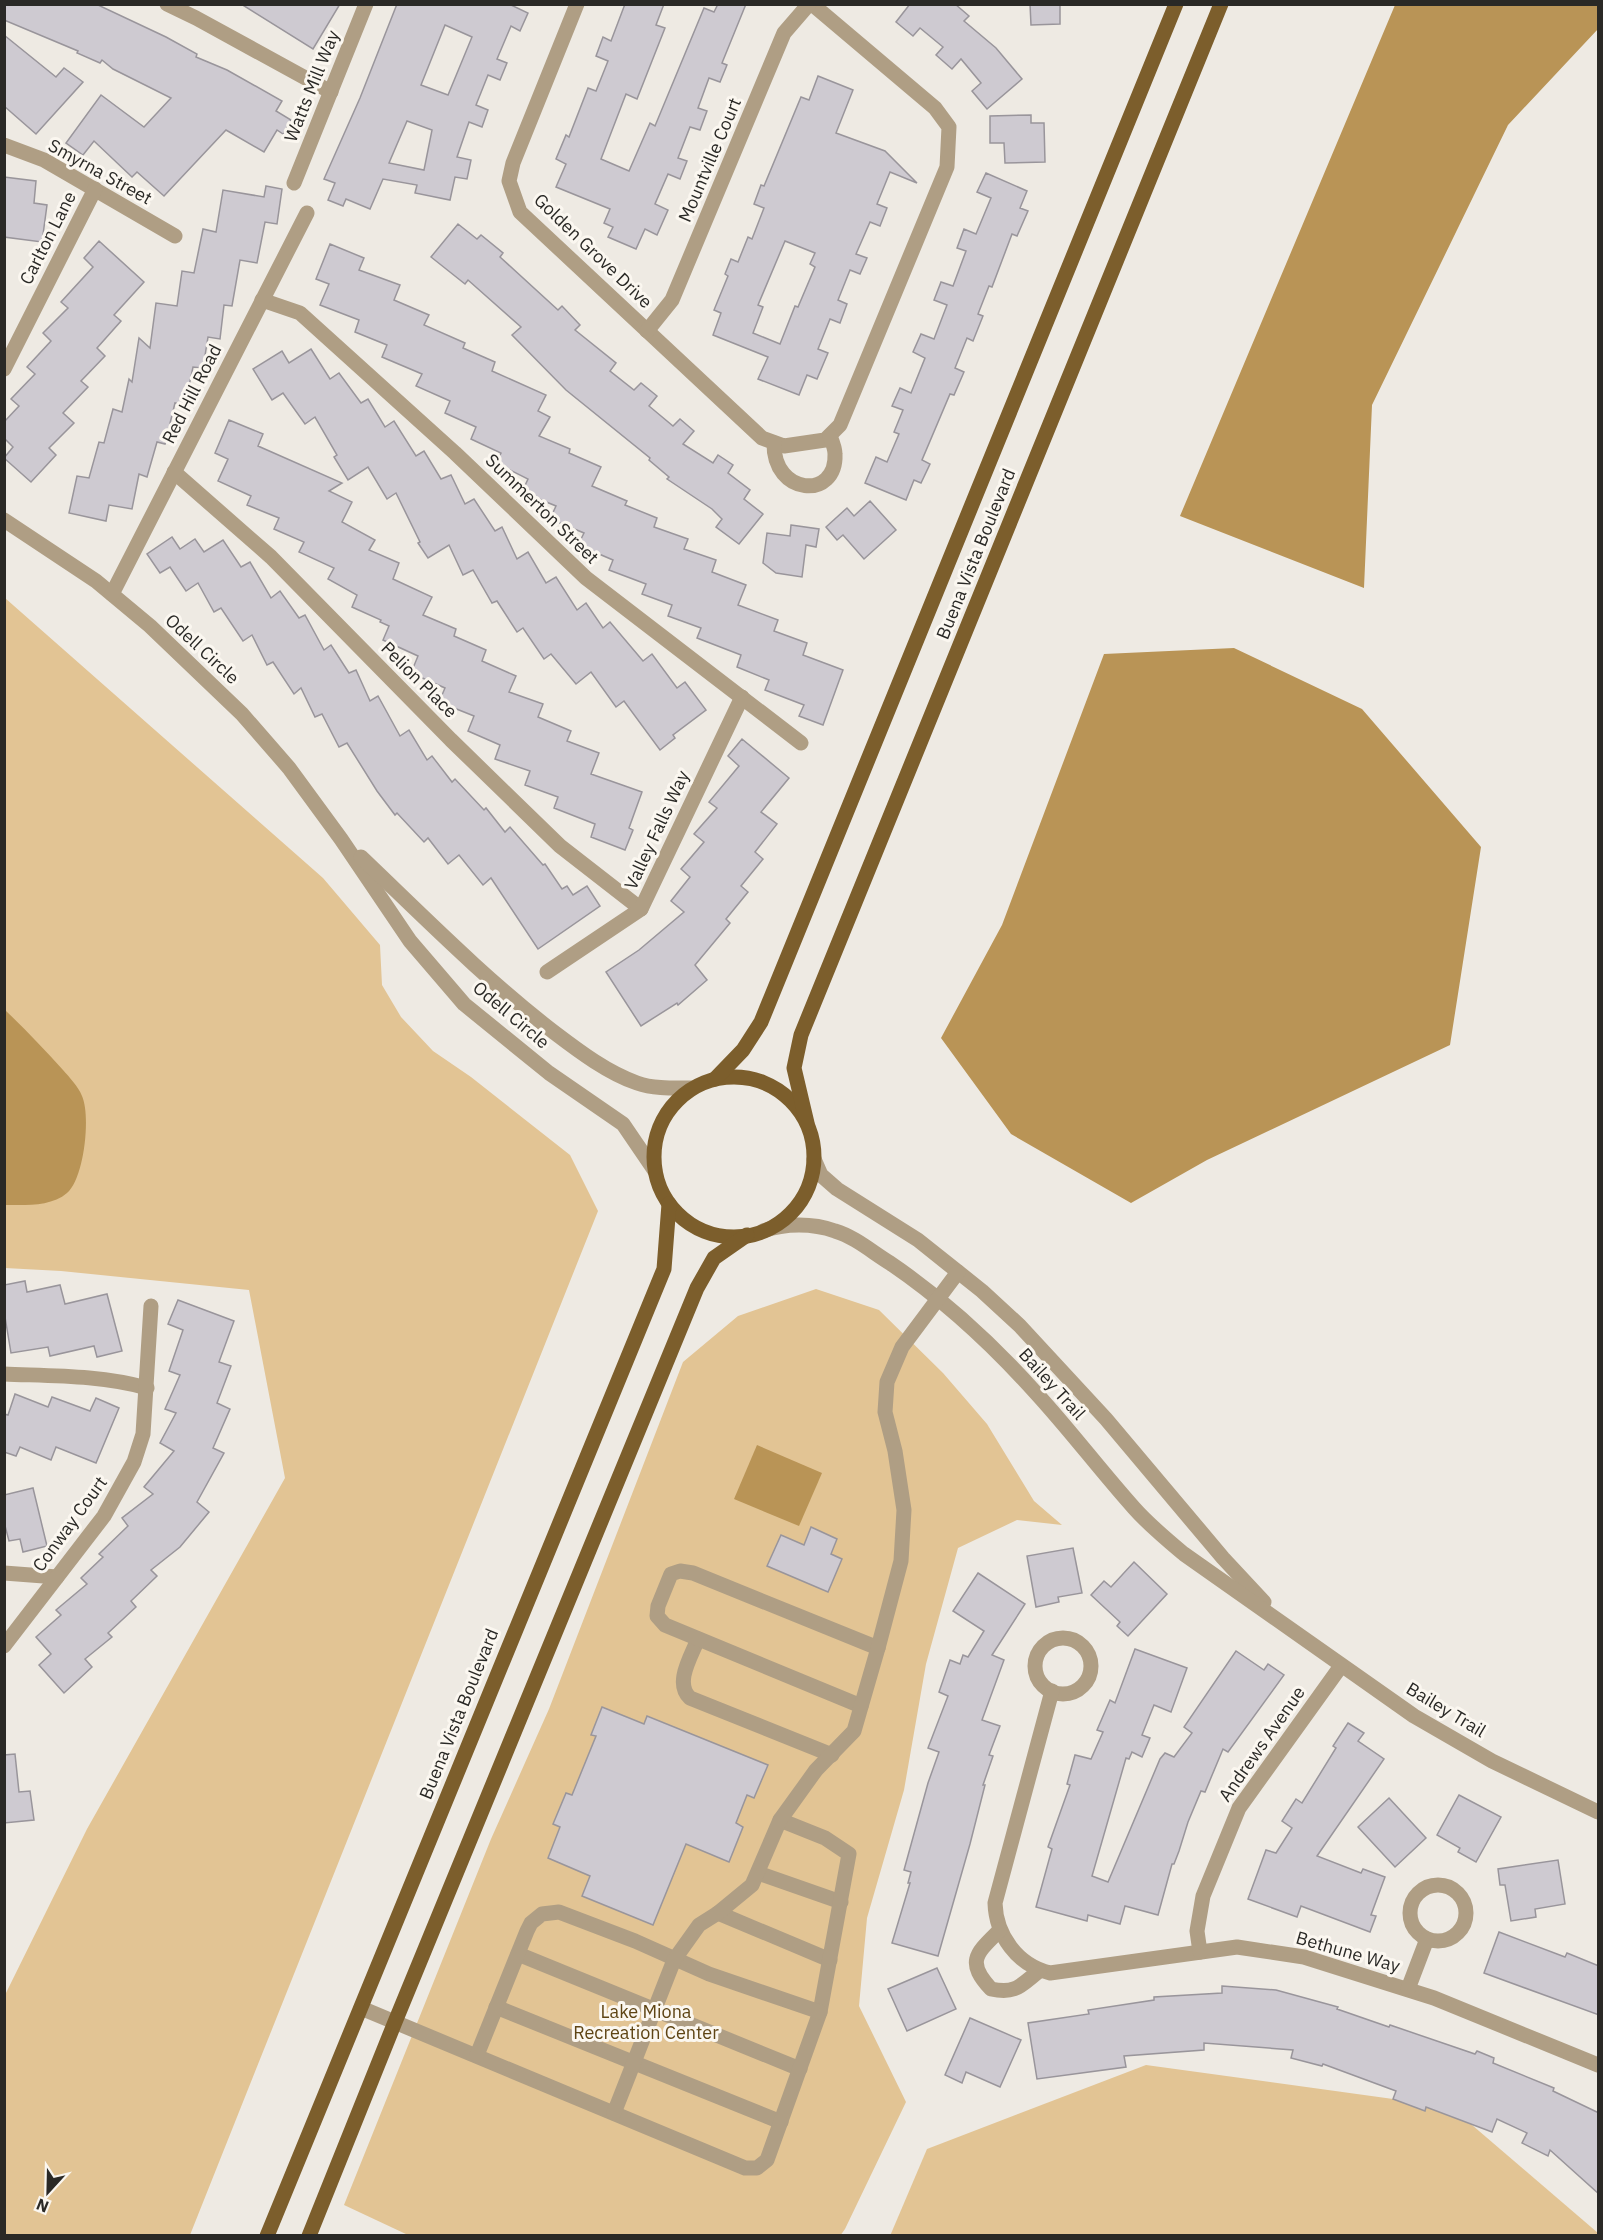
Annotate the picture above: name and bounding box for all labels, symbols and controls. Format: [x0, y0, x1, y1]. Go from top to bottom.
street label: Watts Mill Way [279, 27, 344, 145]
street label: Mountville Court [673, 94, 746, 226]
street label: Smyrna Street [44, 134, 156, 210]
street label: Carlton Lane [14, 187, 81, 288]
street label: Golden Grove Drive [529, 188, 657, 313]
street label: Red Hill Road [157, 340, 226, 447]
street label: Summerton Street [481, 449, 604, 569]
street label: Buena Vista Boulevard [931, 465, 1020, 643]
street label: Odell Circle [160, 608, 244, 689]
street label: Pelion Place [376, 637, 462, 723]
street label: Valley Falls Way [619, 767, 694, 893]
street label: Odell Circle [468, 976, 554, 1053]
street label: Bailey Trail [1014, 1343, 1091, 1424]
street label: Conway Court [27, 1472, 112, 1576]
street label: Buena Vista Boulevard [414, 1625, 503, 1803]
street label: Bailey Trail [1402, 1677, 1490, 1742]
street label: Andrews Avenue [1213, 1682, 1310, 1806]
street label: Bethune Way [1293, 1926, 1403, 1977]
park label: Lake Miona Recreation Center [573, 2000, 719, 2044]
north arrow [18, 2162, 78, 2222]
text: N [33, 2194, 52, 2217]

